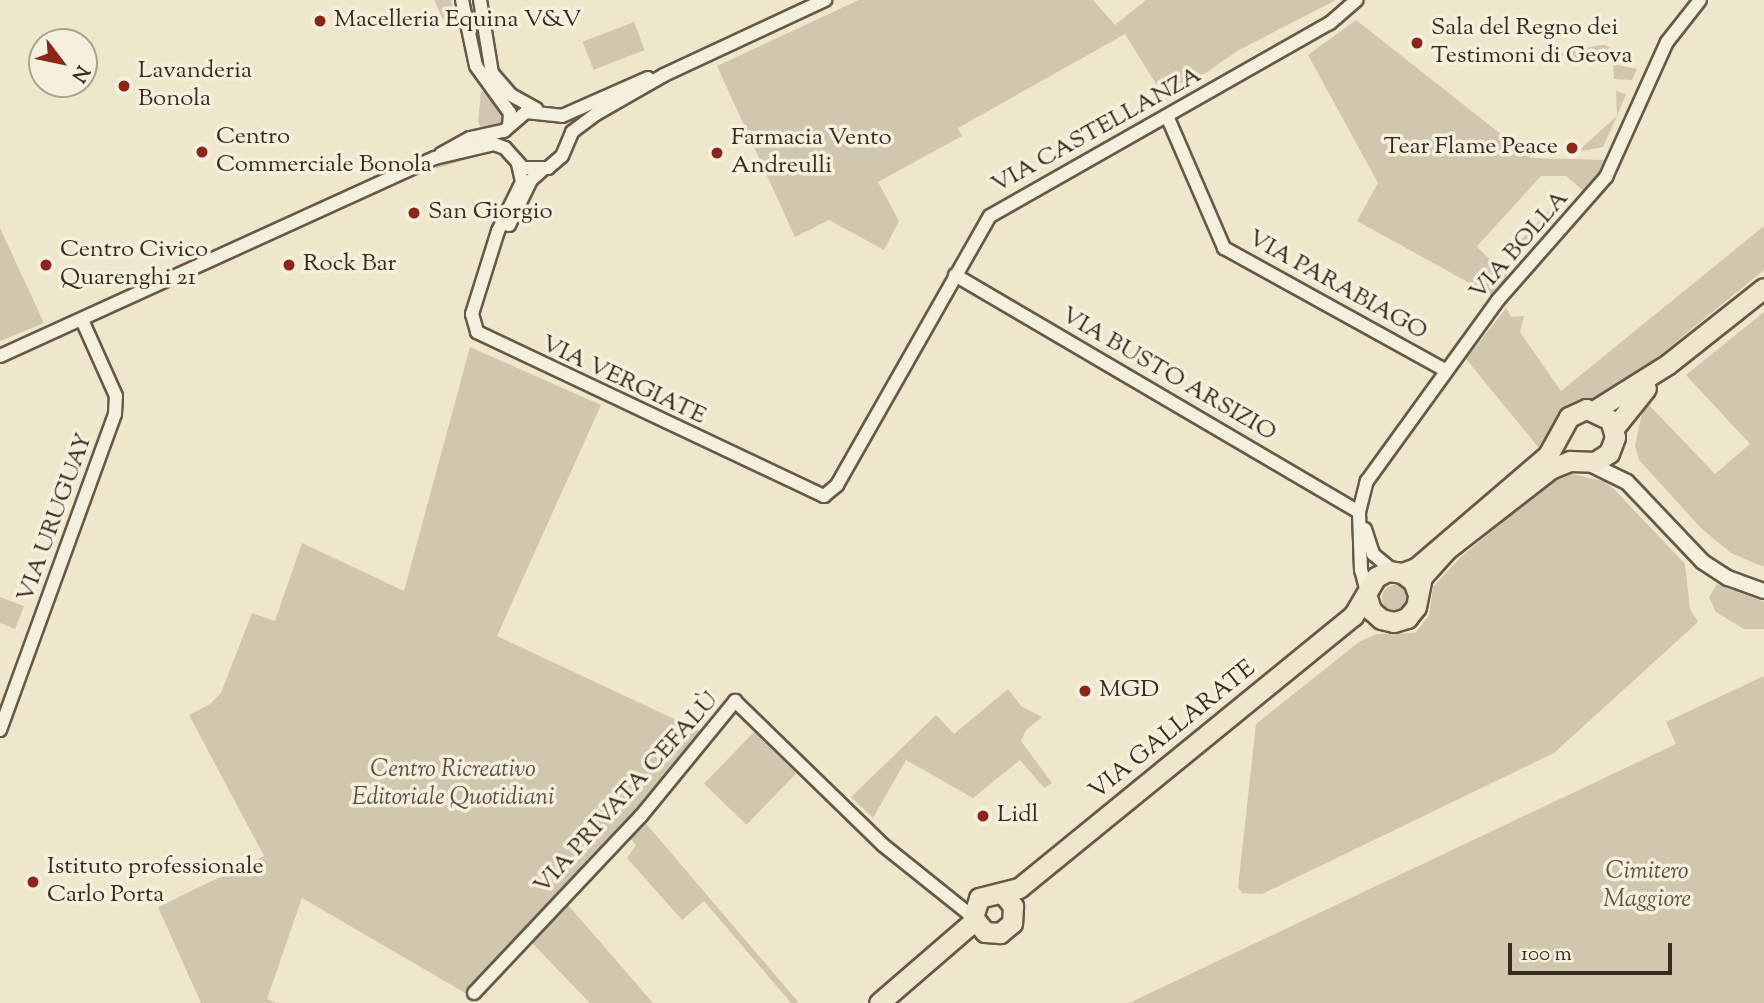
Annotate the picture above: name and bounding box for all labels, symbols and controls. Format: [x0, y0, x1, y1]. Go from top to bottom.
place label: Macelleria Equina V&V [334, 7, 581, 35]
marker: Macelleria Equina V&V [312, 13, 328, 29]
place label: Sala del Regno dei Testimoni di Geova [1431, 15, 1633, 71]
north arrow [28, 28, 98, 98]
marker: Sala del Regno dei Testimoni di Geova [1409, 35, 1425, 51]
place label: Lavanderia Bonola [138, 58, 252, 114]
text: N [64, 60, 95, 87]
street label: VIA CASTELLANZA [987, 61, 1207, 201]
marker: Lavanderia Bonola [116, 78, 132, 94]
place label: Centro Commerciale Bonola [216, 124, 432, 180]
place label: Farmacia Vento Andreulli [731, 125, 892, 181]
place label: Tear Flame Peace [1384, 134, 1558, 162]
marker: Tear Flame Peace [1564, 140, 1580, 156]
marker: Centro Commerciale Bonola [194, 144, 210, 160]
marker: Farmacia Vento Andreulli [709, 145, 725, 161]
street label: VIA BOLLA [1465, 185, 1575, 307]
place label: San Giorgio [428, 199, 553, 227]
marker: San Giorgio [406, 205, 422, 221]
street label: VIA PARABIAGO [1242, 225, 1432, 347]
place label: Centro Civico Quarenghi 21 [60, 237, 208, 293]
place label: Rock Bar [303, 251, 396, 279]
marker: Centro Civico Quarenghi 21 [38, 257, 54, 273]
marker: Rock Bar [281, 257, 297, 273]
street label: VIA BUSTO ARSIZIO [1055, 302, 1281, 448]
street label: VIA VERGIATE [536, 330, 710, 432]
street label: VIA URUGUAY [12, 430, 100, 606]
street label: VIA GALLARATE [1084, 655, 1262, 807]
place label: MGD [1099, 677, 1159, 705]
marker: MGD [1077, 683, 1093, 699]
street label: VIA PRIVATA CEFALÙ [529, 687, 725, 901]
park label: Centro Ricreativo Editoriale Quotidiani [352, 757, 554, 813]
place label: Lidl [997, 802, 1038, 830]
marker: Lidl [975, 808, 991, 824]
place label: Istituto professionale Carlo Porta [47, 854, 264, 910]
park label: Cimitero Maggiore [1603, 859, 1691, 915]
marker: Istituto professionale Carlo Porta [25, 874, 41, 890]
scale bar [1512, 930, 1676, 974]
text: 100 m [1521, 940, 1572, 970]

